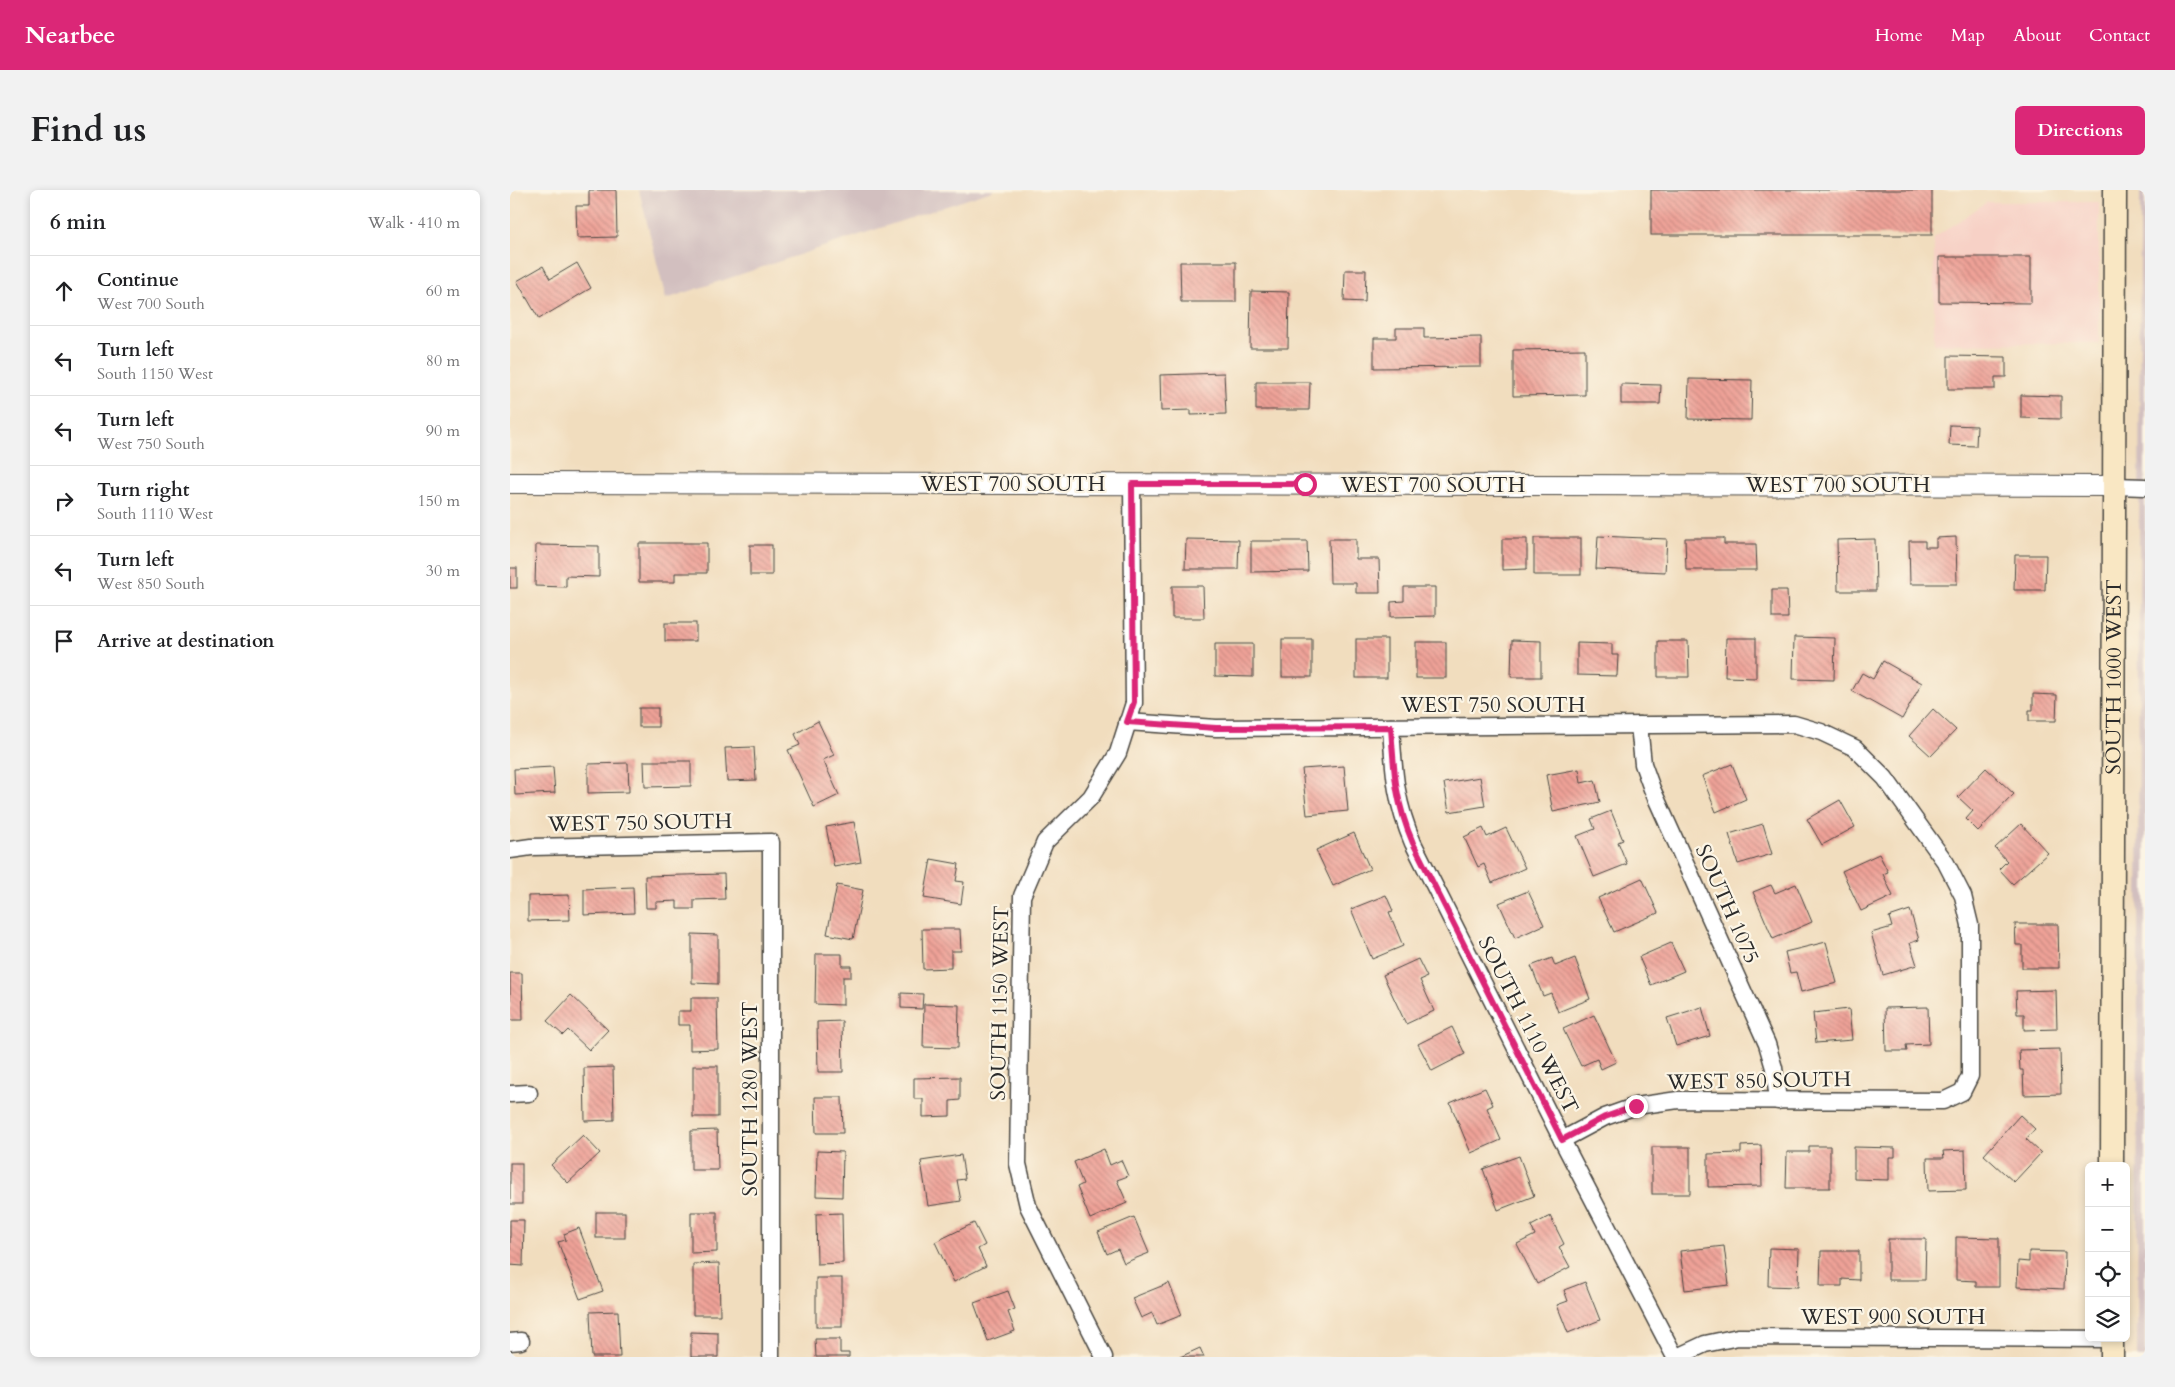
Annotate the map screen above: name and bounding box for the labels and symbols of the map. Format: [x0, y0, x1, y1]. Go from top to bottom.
street label: WEST 700 SOUTH [920, 470, 1105, 499]
street label: WEST 700 SOUTH [1340, 471, 1525, 500]
street label: WEST 700 SOUTH [1745, 471, 1930, 500]
route start [1294, 473, 1317, 496]
street label: SOUTH 1000 WEST [2099, 579, 2128, 775]
street label: WEST 750 SOUTH [1400, 691, 1585, 720]
street label: WEST 750 SOUTH [547, 807, 732, 839]
street label: SOUTH 1075 [1688, 840, 1766, 968]
street label: SOUTH 1150 WEST [984, 905, 1016, 1101]
street label: SOUTH 1110 WEST [1471, 931, 1585, 1119]
street label: SOUTH 1280 WEST [736, 1001, 765, 1197]
street label: WEST 850 SOUTH [1666, 1065, 1851, 1097]
route end [1625, 1095, 1648, 1118]
street label: WEST 900 SOUTH [1800, 1303, 1985, 1332]

